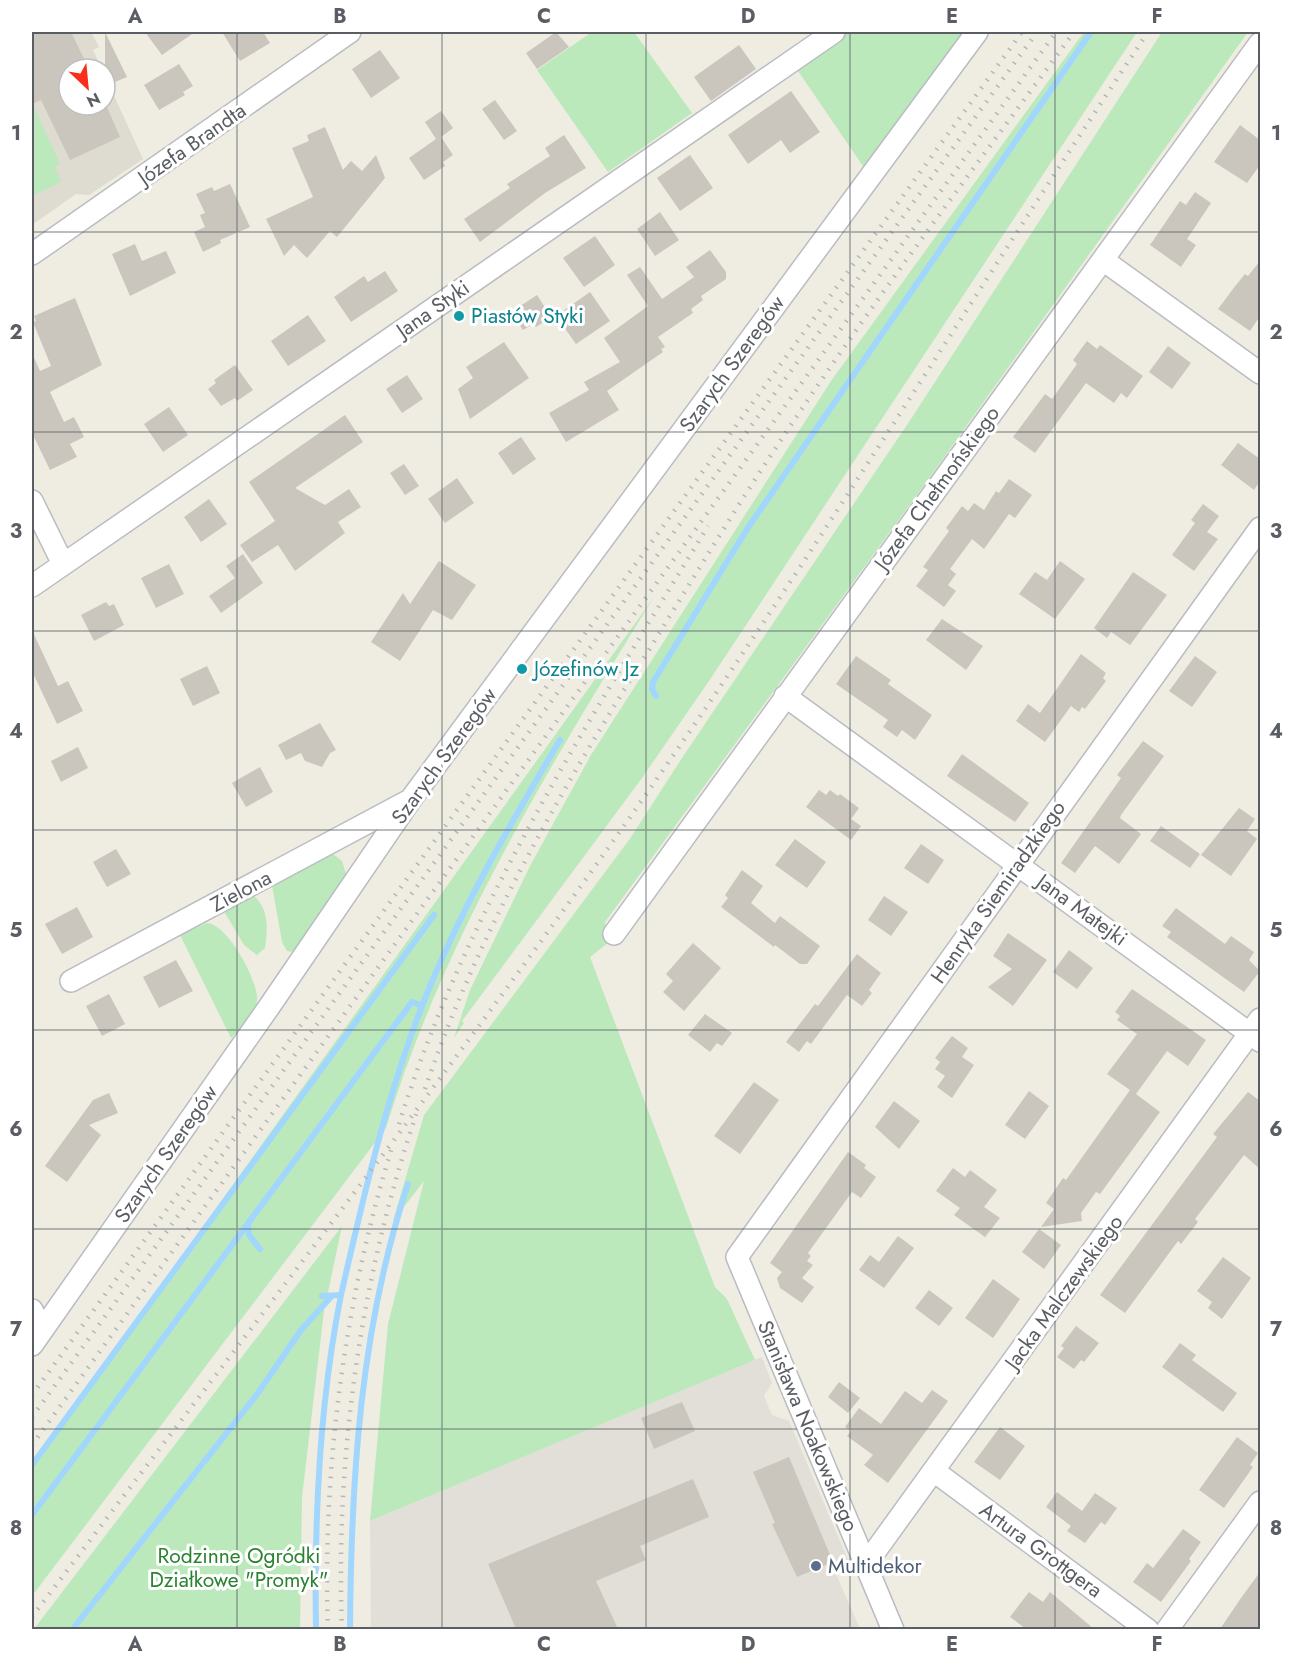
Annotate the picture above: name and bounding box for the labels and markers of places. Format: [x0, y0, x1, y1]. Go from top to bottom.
place label: Piastów Styki [471, 301, 584, 331]
marker: Piastów Styki [452, 309, 466, 323]
place label: Józefinów Jz [531, 654, 640, 684]
marker: Józefinów Jz [515, 662, 529, 676]
place label: Multidekor [828, 1551, 923, 1581]
marker: Multidekor [809, 1559, 823, 1573]

